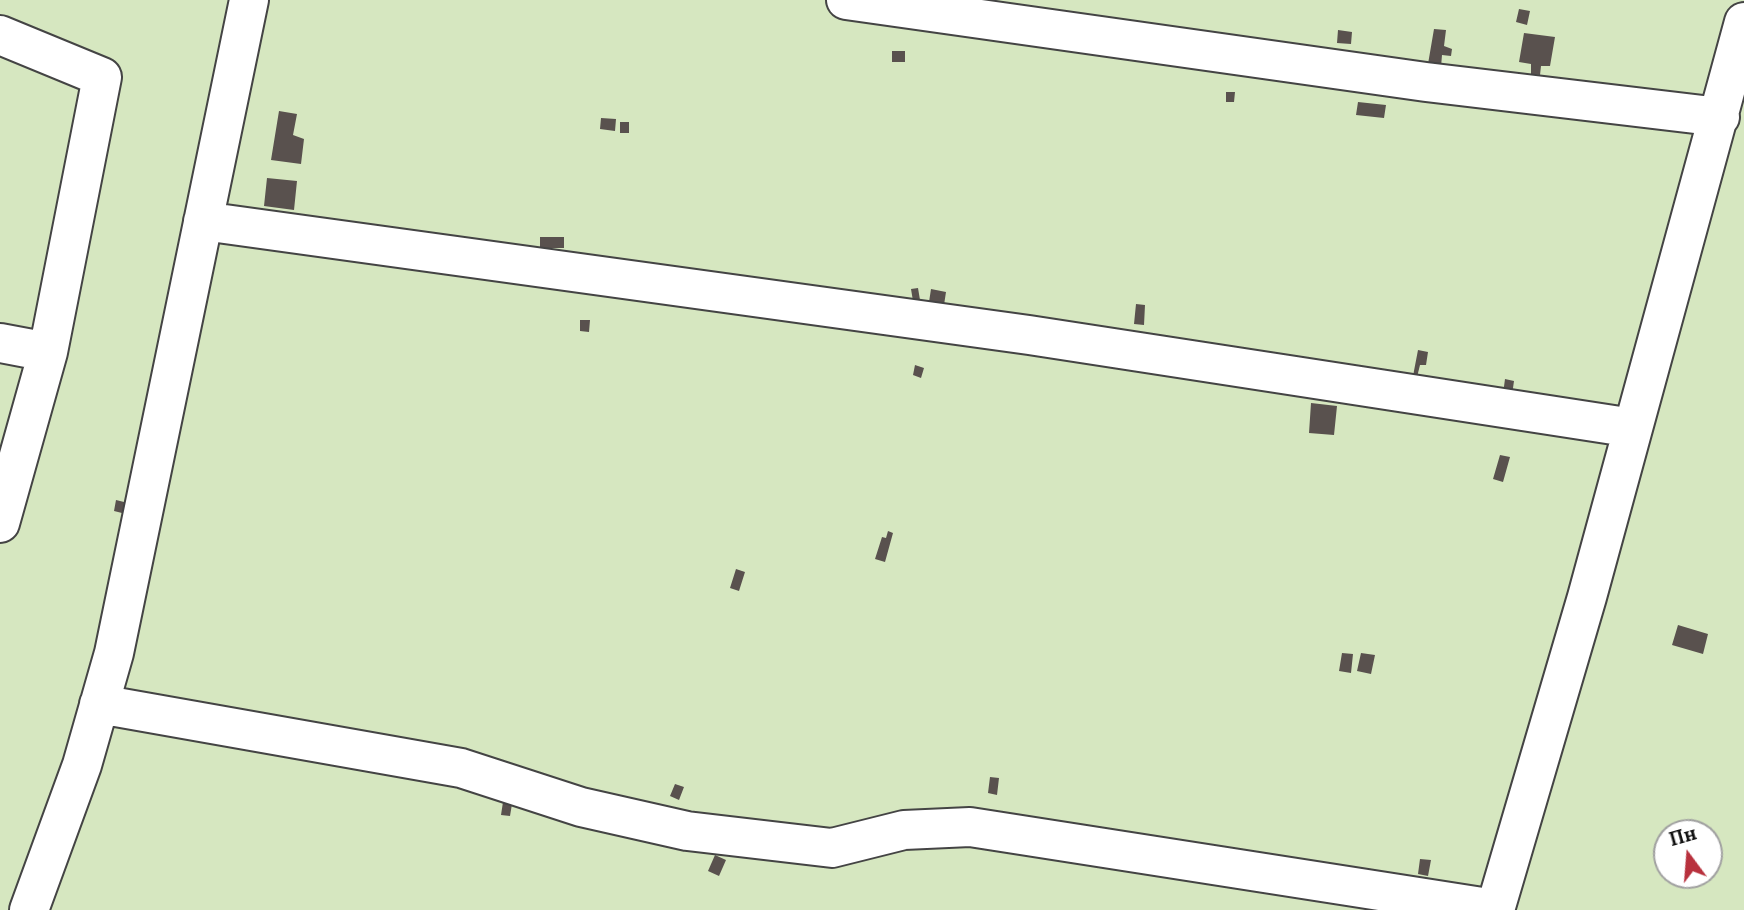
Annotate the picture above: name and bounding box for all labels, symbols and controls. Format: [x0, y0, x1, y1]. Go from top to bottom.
north arrow [1653, 819, 1723, 889]
text: Пн [1666, 820, 1699, 851]

